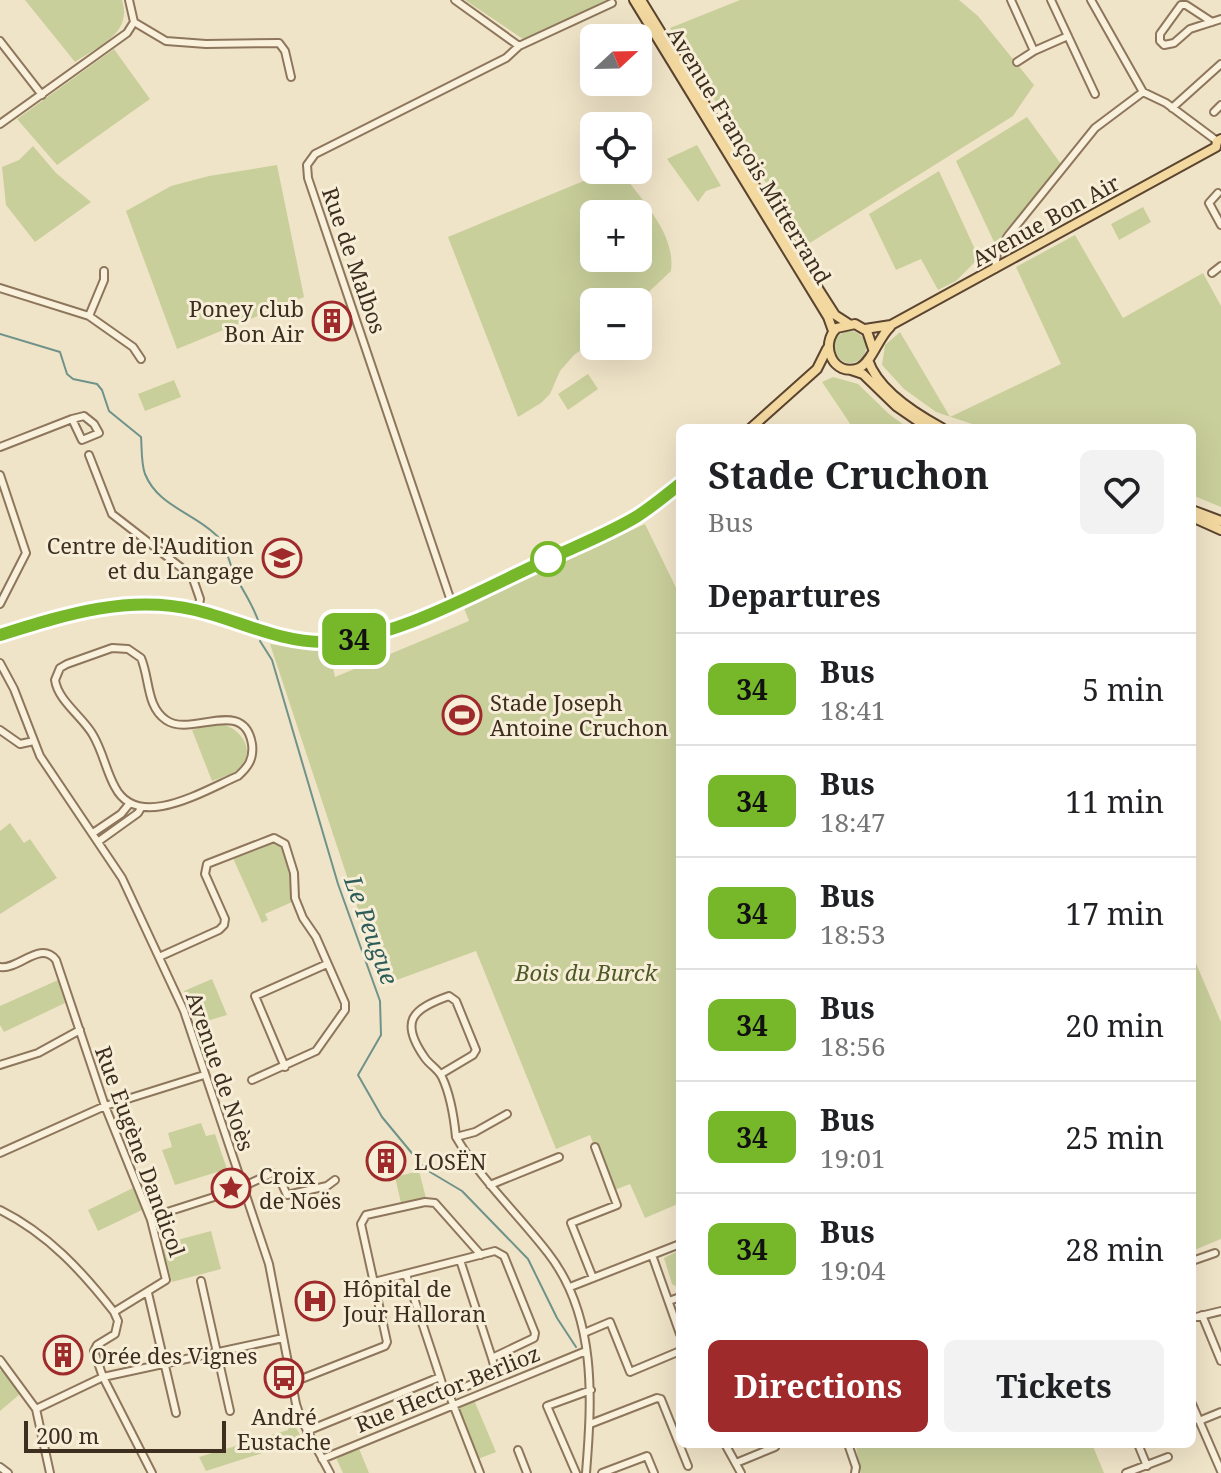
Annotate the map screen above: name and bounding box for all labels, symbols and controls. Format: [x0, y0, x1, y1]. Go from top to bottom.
street label: Avenue François Mitterrand [661, 21, 839, 290]
north arrow [580, 24, 652, 96]
map controls [580, 24, 652, 360]
button: locate [580, 112, 652, 184]
street label: Avenue Bon Air [966, 167, 1125, 273]
street label: Rue de Malbos [316, 183, 394, 337]
button: + [580, 200, 652, 272]
button: − [580, 288, 652, 360]
place label: Poney club Bon Air [189, 293, 305, 348]
building icon: Poney club Bon Air [311, 300, 353, 342]
text: Stade Cruchon [708, 448, 989, 500]
button: heart [1080, 450, 1164, 534]
text: Bus [708, 504, 753, 540]
place label: Centre de l'Audition et du Langage [47, 530, 254, 585]
school or university icon: Centre de l'Audition et du Langage [261, 537, 303, 579]
unlabelled marker [531, 542, 565, 576]
text: Departures [708, 575, 881, 616]
line badge: 34 [318, 613, 390, 665]
text: 34 [338, 620, 370, 658]
text: Bus [820, 651, 875, 692]
text: 5 min [1082, 669, 1164, 710]
text: 34 [736, 670, 768, 708]
place label: Stade Joseph Antoine Cruchon [490, 687, 668, 742]
text: 18:41 [820, 692, 886, 728]
sports icon: Stade Joseph Antoine Cruchon [441, 694, 483, 736]
text: Bus [820, 763, 875, 804]
text: 11 min [1065, 781, 1164, 822]
text: 34 [736, 782, 768, 820]
text: 18:47 [820, 804, 886, 840]
water label: Le Peugue [337, 870, 407, 989]
text: Bus [820, 875, 875, 916]
text: 17 min [1065, 893, 1164, 934]
text: 34 [736, 894, 768, 932]
text: 18:53 [820, 916, 886, 952]
park label: Bois du Burck [514, 957, 658, 987]
street label: Avenue de Noès [180, 987, 262, 1155]
text: Bus [820, 987, 875, 1028]
text: 20 min [1065, 1005, 1164, 1046]
text: 34 [736, 1006, 768, 1044]
text: 18:56 [820, 1028, 886, 1064]
street label: Rue Eugène Dandicol [89, 1041, 193, 1261]
text: Bus [820, 1099, 875, 1140]
text: 25 min [1065, 1117, 1164, 1158]
text: 34 [736, 1118, 768, 1156]
building icon: LOSËN [365, 1140, 407, 1182]
text: 19:01 [820, 1140, 886, 1176]
place label: LOSËN [414, 1146, 487, 1176]
place label: Croix de Noës [259, 1160, 341, 1215]
place icon: Croix de Noës [210, 1167, 252, 1209]
text: Bus [820, 1211, 875, 1252]
text: 28 min [1065, 1229, 1164, 1270]
text: 34 [736, 1230, 768, 1268]
text: 19:04 [820, 1252, 886, 1288]
place label: Hôpital de Jour Halloran [342, 1273, 486, 1328]
hospital icon: Hôpital de Jour Halloran [294, 1280, 336, 1322]
building icon: Orée des Vignes [42, 1334, 84, 1376]
street label: Rue Hector Berlioz [350, 1337, 544, 1439]
place label: Orée des Vignes [91, 1340, 257, 1370]
button: Directions [708, 1340, 928, 1432]
button: Tickets [944, 1340, 1164, 1432]
bus stop icon: André Eustache [263, 1357, 305, 1399]
place label: André Eustache [237, 1401, 331, 1456]
scale bar [24, 1417, 226, 1453]
text: 200 m [36, 1420, 99, 1450]

